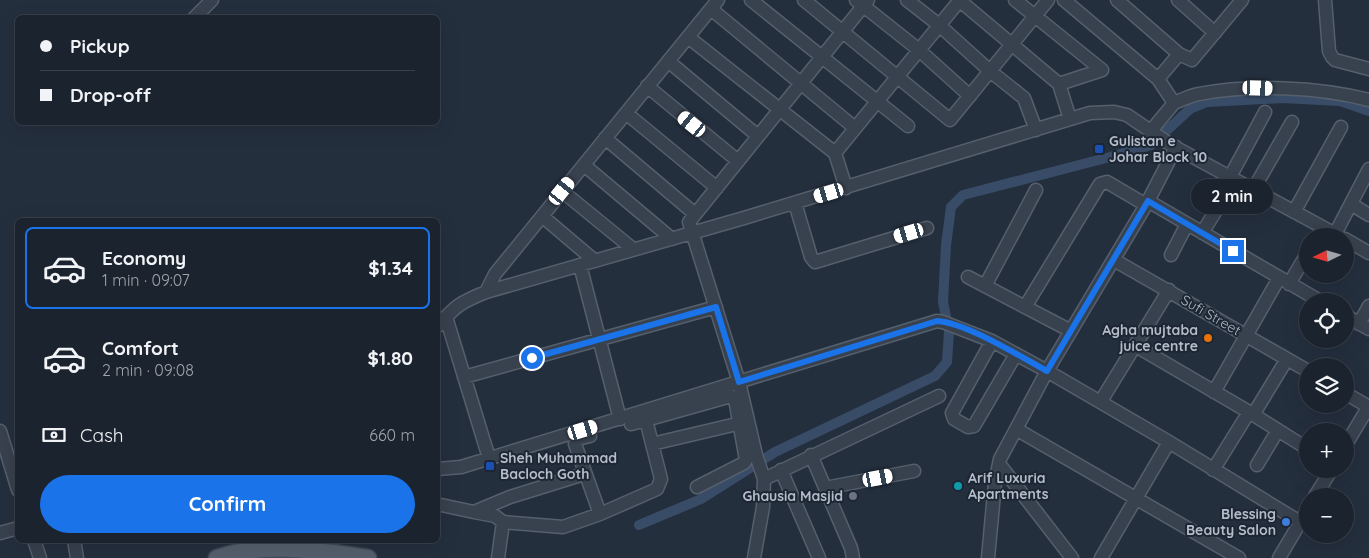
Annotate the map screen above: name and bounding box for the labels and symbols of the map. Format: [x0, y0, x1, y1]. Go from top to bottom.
car [1242, 80, 1273, 96]
car [675, 109, 708, 139]
place label: Gulistan e Johar Block 10 [1109, 132, 1208, 166]
marker: Gulistan e Johar Block 10 [1093, 143, 1105, 155]
car [546, 175, 577, 207]
callout: 2 min [1192, 178, 1274, 214]
car [812, 181, 845, 205]
car [892, 221, 925, 245]
north arrow [1299, 228, 1354, 282]
route end [1222, 240, 1244, 262]
street label: Sufi Street [1178, 291, 1244, 339]
place label: Agha mujtaba juice centre [1102, 321, 1198, 355]
marker: Agha mujtaba juice centre [1202, 332, 1214, 344]
route start [521, 347, 543, 369]
car [566, 418, 599, 442]
place label: Sheh Muhammad Bacloch Goth [500, 449, 617, 483]
marker: Sheh Muhammad Bacloch Goth [484, 460, 496, 472]
car [861, 468, 894, 488]
place label: Arif Luxuria Apartments [968, 469, 1049, 503]
marker: Arif Luxuria Apartments [952, 480, 964, 492]
place label: Ghausia Masjid [742, 487, 843, 505]
marker: Ghausia Masjid [847, 490, 859, 502]
place label: Blessing Beauty Salon [1186, 505, 1276, 539]
marker: Blessing Beauty Salon [1280, 516, 1292, 528]

